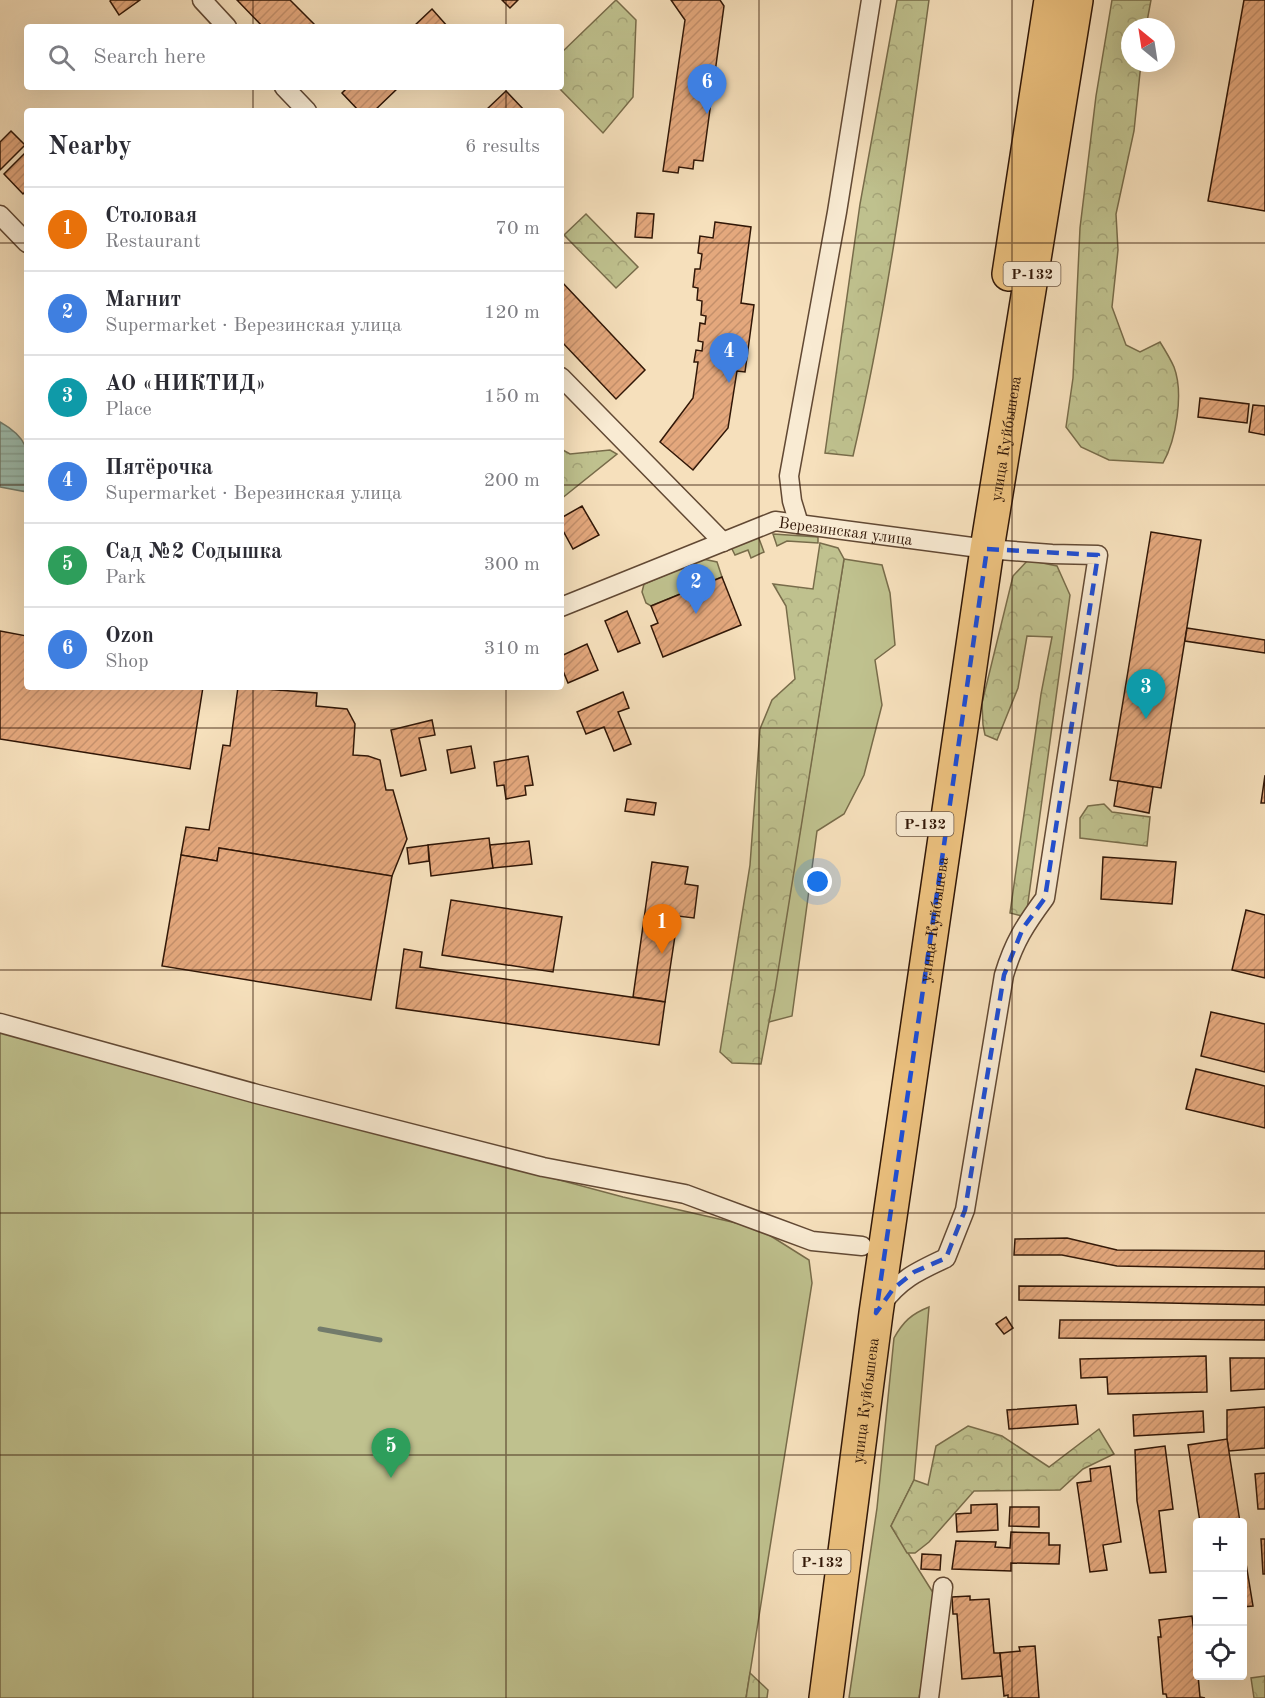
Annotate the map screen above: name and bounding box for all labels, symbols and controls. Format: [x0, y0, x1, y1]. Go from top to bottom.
north arrow [1121, 18, 1175, 72]
search box [24, 24, 564, 90]
icon: search [45, 41, 78, 74]
text: Search here [93, 46, 206, 68]
pin: 6 [688, 64, 726, 114]
text: Nearby [48, 134, 132, 160]
text: 6 results [465, 137, 540, 157]
text: Столовая [105, 205, 197, 227]
text: 1 [62, 219, 73, 239]
text: 70 m [495, 219, 540, 239]
text: Restaurant [105, 232, 201, 252]
road number: Р-132 [1004, 262, 1060, 286]
text: Магнит [105, 289, 181, 311]
text: 2 [62, 303, 73, 323]
text: 120 m [484, 303, 540, 323]
text: Supermarket · Верезинская улица [105, 316, 402, 336]
pin: 4 [710, 334, 748, 383]
text: АО «НИКТИД» [105, 373, 266, 395]
street label: улица Куйбышева [989, 375, 1025, 503]
text: 3 [62, 387, 73, 407]
text: 150 m [484, 387, 540, 407]
text: Place [105, 400, 152, 420]
text: Пятёрочка [105, 457, 213, 479]
text: 4 [62, 471, 73, 491]
text: 200 m [484, 471, 540, 491]
text: Supermarket · Верезинская улица [105, 484, 402, 504]
street label: Верезинская улица [777, 516, 914, 549]
text: Сад №2 Содышка [105, 541, 282, 563]
text: 5 [62, 555, 73, 575]
text: 300 m [484, 555, 540, 575]
pin: 2 [676, 564, 716, 614]
text: Park [105, 568, 146, 588]
text: Ozon [105, 625, 154, 647]
text: 6 [62, 639, 73, 659]
text: 310 m [484, 639, 540, 659]
text: Shop [105, 652, 149, 672]
pin: 3 [1126, 670, 1166, 719]
road number: Р-132 [896, 812, 954, 836]
street label: улица Куйбышева [918, 856, 952, 984]
your location [803, 867, 832, 896]
pin: 1 [642, 904, 682, 954]
street label: улица Куйбышева [851, 1337, 883, 1465]
pin: 5 [372, 1428, 410, 1478]
map controls [1193, 1518, 1247, 1680]
button: + [1193, 1518, 1247, 1572]
road number: Р-132 [794, 1550, 850, 1574]
button: − [1193, 1572, 1247, 1626]
button: locate [1193, 1626, 1247, 1680]

